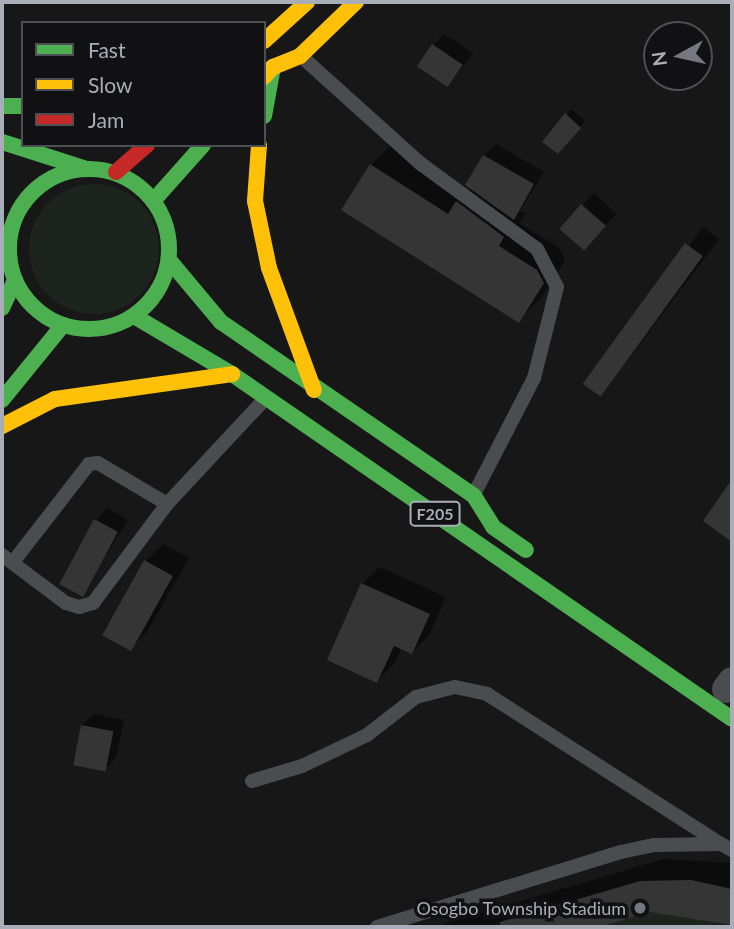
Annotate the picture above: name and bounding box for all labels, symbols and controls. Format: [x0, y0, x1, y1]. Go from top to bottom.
legend [21, 21, 266, 147]
north arrow [643, 21, 713, 91]
text: Fast [88, 37, 125, 62]
text: N [646, 50, 671, 68]
text: Slow [88, 72, 132, 97]
text: Jam [88, 107, 124, 132]
road number: F205 [409, 502, 461, 526]
place label: Osogbo Township Stadium [416, 897, 626, 919]
marker: Osogbo Township Stadium [632, 900, 648, 916]

